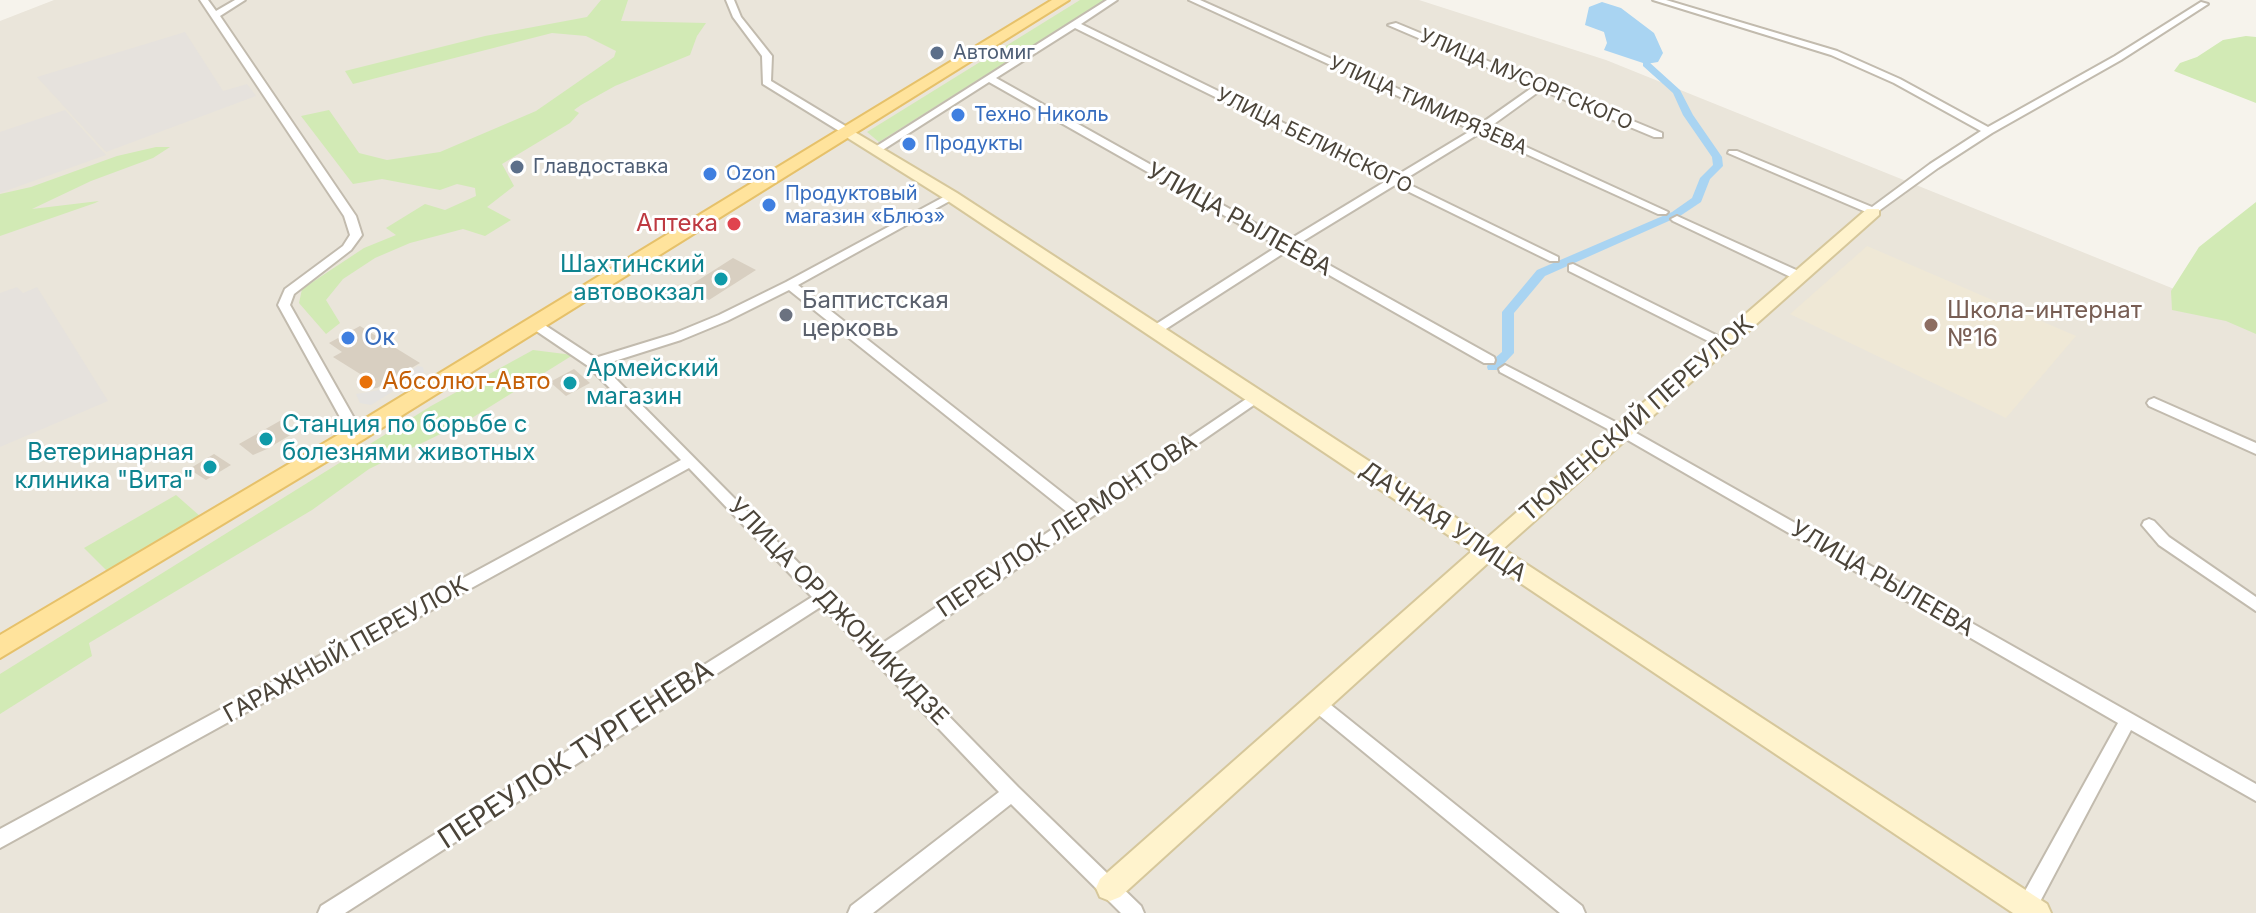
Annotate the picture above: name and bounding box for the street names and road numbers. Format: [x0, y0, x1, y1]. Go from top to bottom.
street label: УЛИЦА МУСОРГСКОГО [1416, 24, 1636, 136]
street label: УЛИЦА ТИМИРЯЗЕВА [1325, 51, 1531, 161]
street label: УЛИЦА БЕЛИНСКОГО [1212, 83, 1416, 199]
street label: УЛИЦА РЫЛЕЕВА [1141, 157, 1337, 283]
street label: ТЮМЕНСКИЙ ПЕРЕУЛОК [1514, 310, 1760, 528]
street label: ПЕРЕУЛОК ЛЕРМОНТОВА [932, 428, 1202, 624]
street label: ДАЧНАЯ УЛИЦА [1354, 456, 1532, 588]
street label: УЛИЦА ОРДЖОНИКИДЗЕ [722, 492, 954, 732]
street label: УЛИЦА РЫЛЕЕВА [1785, 515, 1979, 643]
street label: ГАРАЖНЫЙ ПЕРЕУЛОК [219, 571, 473, 729]
street label: ПЕРЕУЛОК ТУРГЕНЕВА [432, 654, 720, 856]

